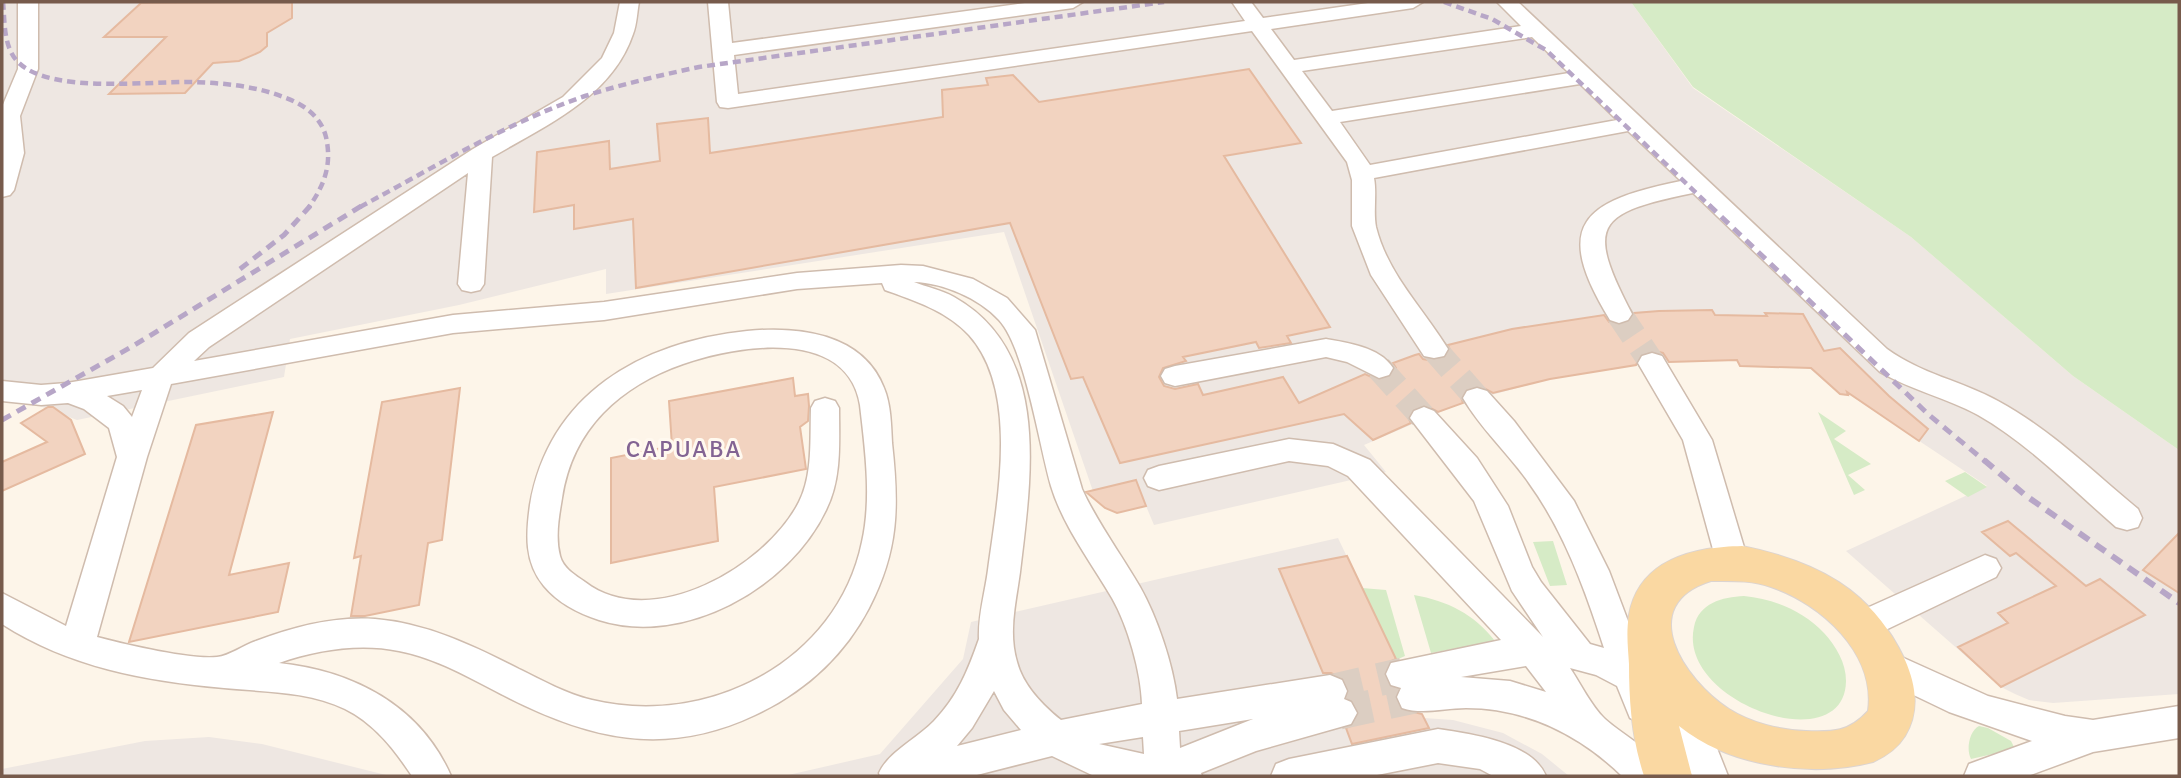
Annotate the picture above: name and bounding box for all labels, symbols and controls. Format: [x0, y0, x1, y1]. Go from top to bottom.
district label: CAPUABA [626, 434, 742, 464]

